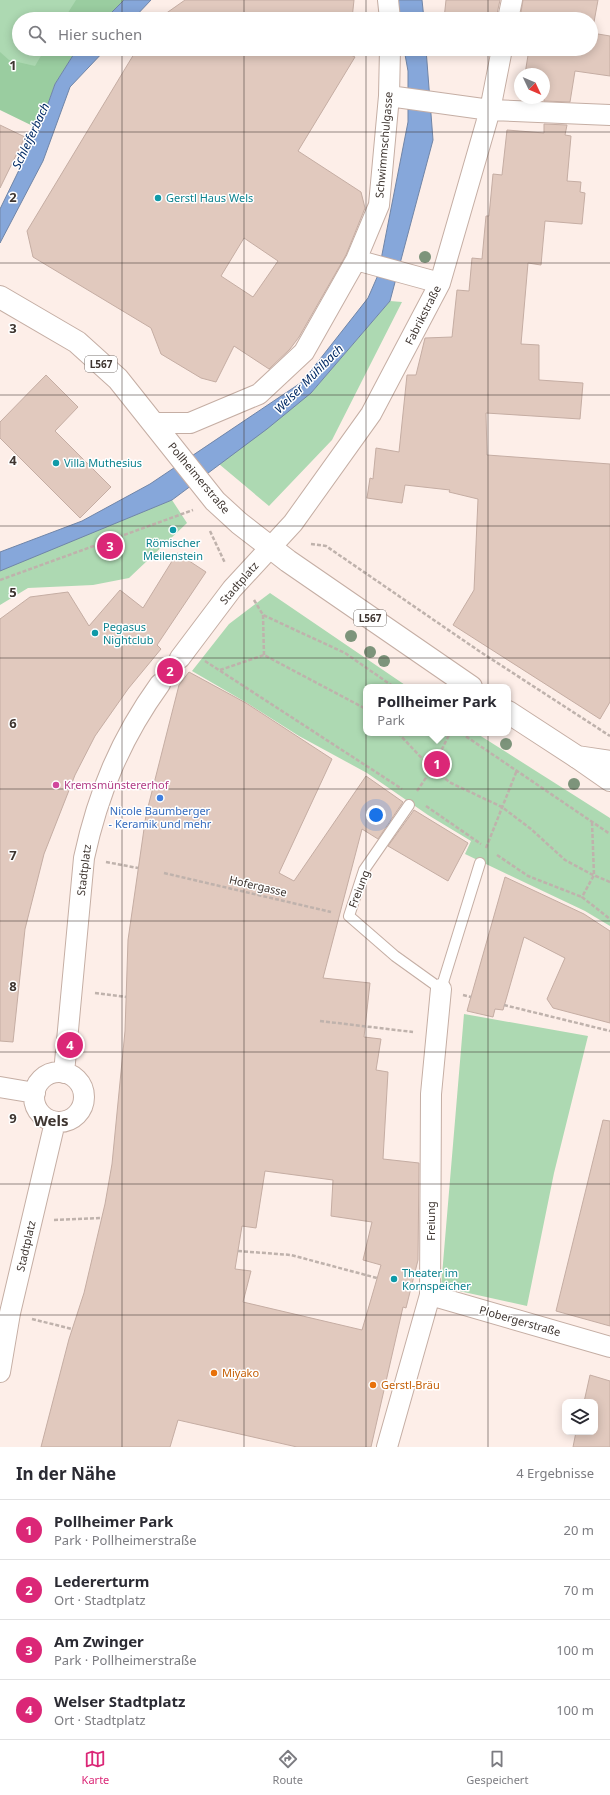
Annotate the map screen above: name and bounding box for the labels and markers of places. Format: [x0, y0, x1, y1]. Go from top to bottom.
place label: Gerstl Haus Wels [166, 190, 253, 205]
marker: Gerstl Haus Wels [153, 193, 163, 203]
place label: Villa Muthesius [64, 455, 142, 470]
marker: Villa Muthesius [51, 458, 61, 468]
marker: Römischer Meilenstein [168, 525, 178, 535]
pin: 3 [97, 531, 123, 561]
place label: Römischer Meilenstein [143, 535, 203, 563]
place label: Pegasus Nightclub [103, 619, 154, 647]
marker: Pegasus Nightclub [90, 628, 100, 638]
pin: 2 [157, 656, 183, 686]
pin: 1 [424, 749, 450, 779]
place label: Kremsmünstererhof [64, 777, 170, 792]
marker: Kremsmünstererhof [51, 780, 61, 790]
marker: Nicole Baumberger - Keramik und mehr [155, 793, 165, 803]
place label: Nicole Baumberger - Keramik und mehr [109, 803, 212, 831]
pin: 4 [57, 1030, 83, 1060]
place label: Theater im Kornspeicher [402, 1265, 471, 1293]
marker: Theater im Kornspeicher [389, 1274, 399, 1284]
place label: Miyako [222, 1365, 259, 1380]
marker: Miyako [209, 1368, 219, 1378]
place label: Gerstl-Bräu [381, 1377, 440, 1392]
marker: Gerstl-Bräu [368, 1380, 378, 1390]

